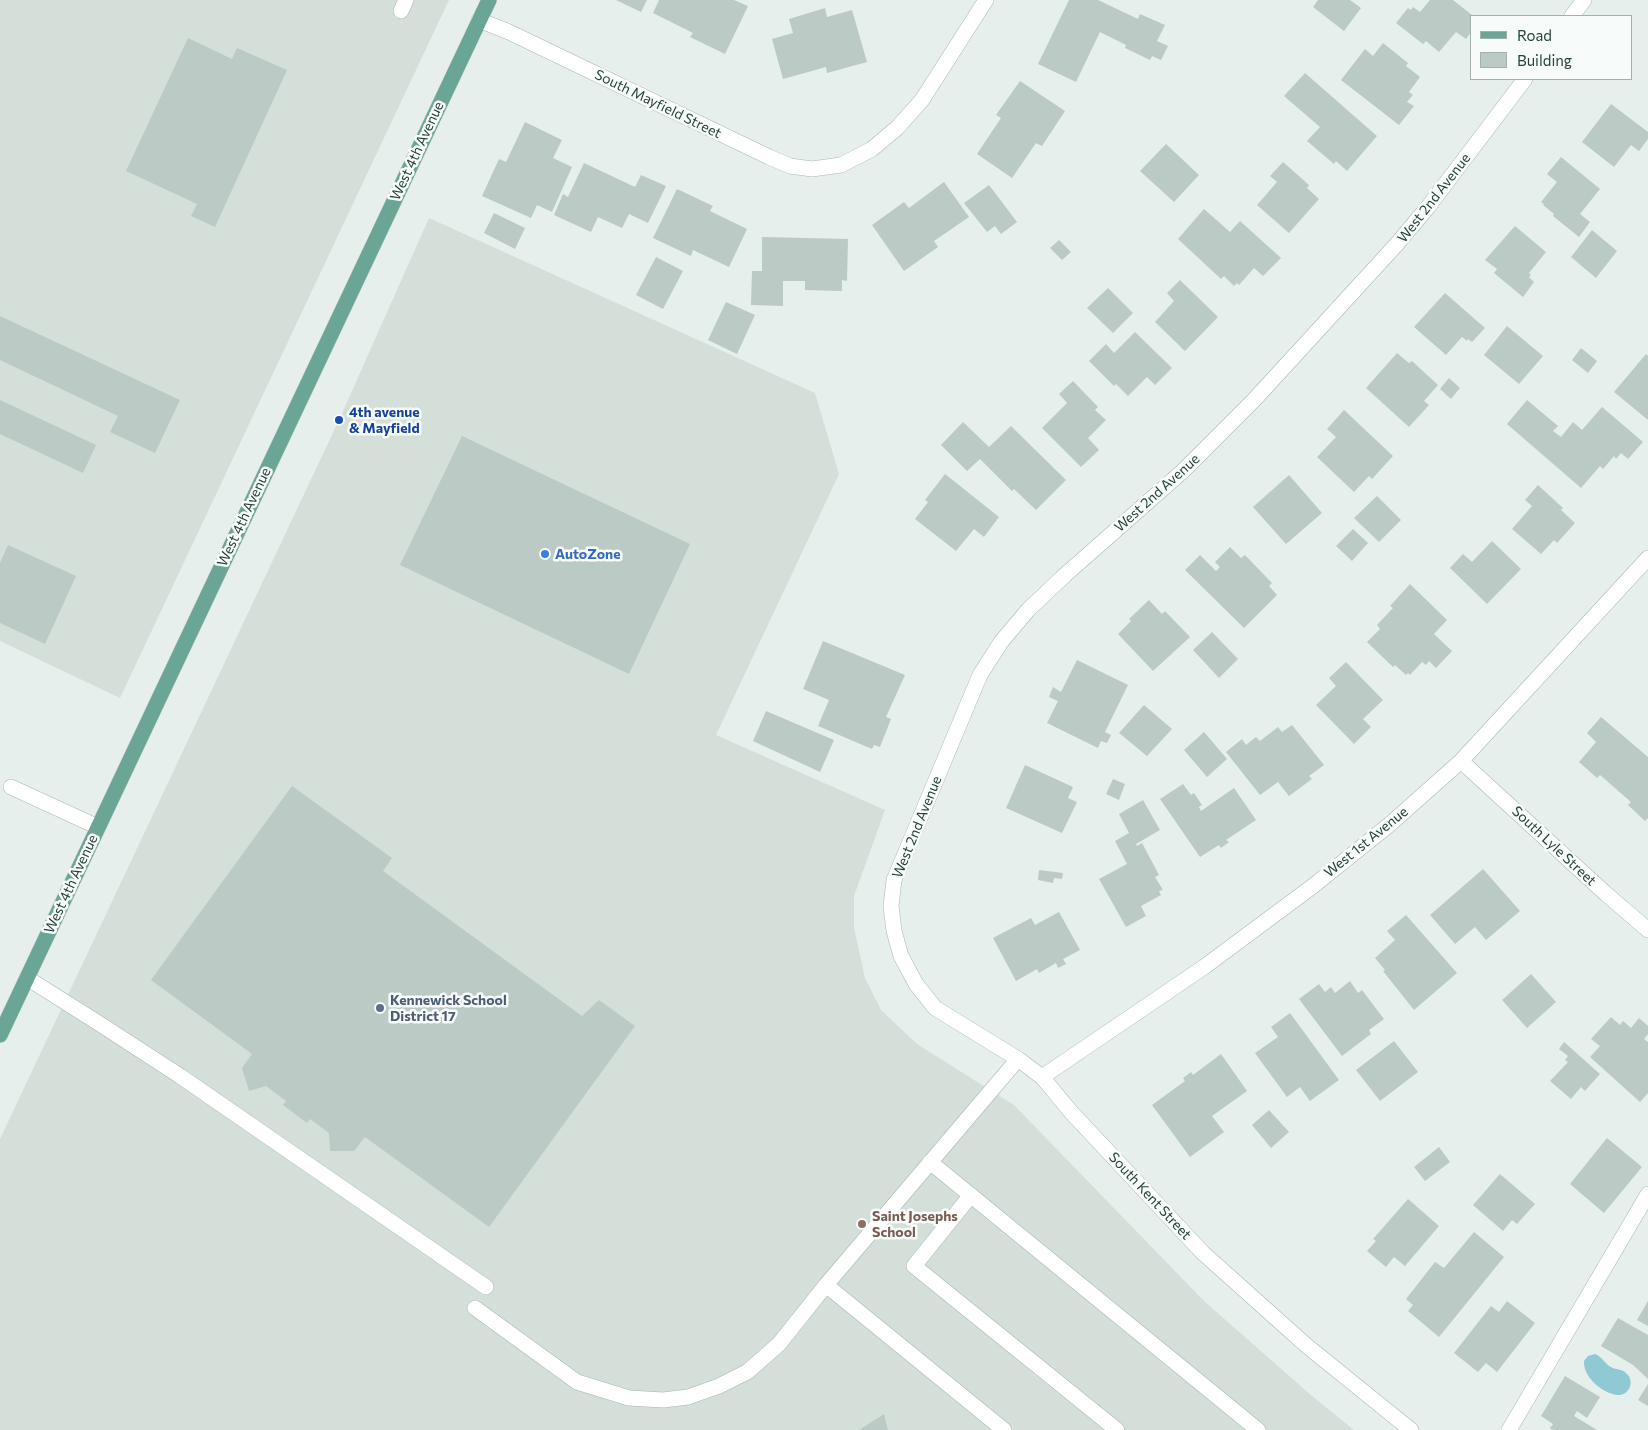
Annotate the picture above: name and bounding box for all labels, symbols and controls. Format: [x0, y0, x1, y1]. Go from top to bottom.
legend [1470, 15, 1633, 80]
text: Road [1517, 26, 1552, 44]
text: Building [1517, 51, 1572, 69]
street label: South Mayfield Street [592, 66, 724, 142]
street label: West 4th Avenue [387, 99, 447, 203]
street label: West 2nd Avenue [1394, 150, 1474, 246]
place label: 4th avenue & Mayfield [349, 404, 420, 437]
marker: 4th avenue & Mayfield [333, 414, 345, 426]
street label: West 2nd Avenue [1111, 450, 1203, 536]
street label: West 4th Avenue [214, 465, 274, 569]
place label: AutoZone [555, 546, 621, 562]
marker: AutoZone [539, 548, 551, 560]
street label: West 2nd Avenue [889, 773, 945, 881]
street label: West 1st Avenue [1321, 803, 1411, 881]
street label: South Lyle Street [1508, 803, 1600, 889]
street label: West 4th Avenue [41, 832, 101, 936]
place label: Kennewick School District 17 [390, 992, 507, 1024]
marker: Kennewick School District 17 [374, 1002, 386, 1014]
street label: South Kent Street [1105, 1149, 1195, 1243]
place label: Saint Josephs School [872, 1208, 958, 1240]
marker: Saint Josephs School [856, 1218, 868, 1230]

